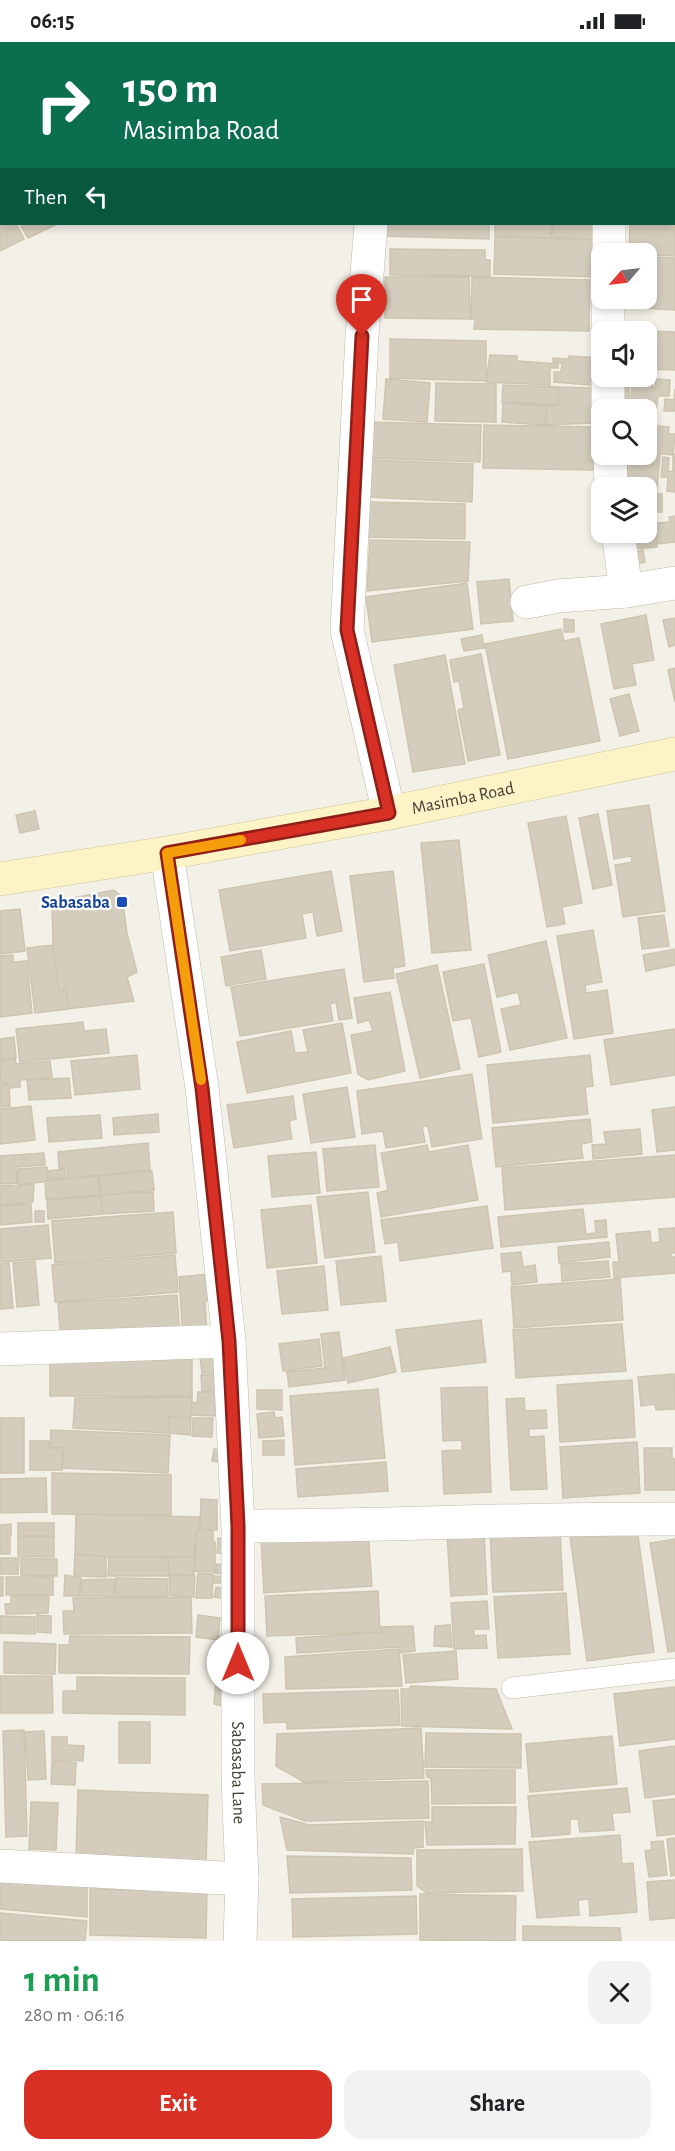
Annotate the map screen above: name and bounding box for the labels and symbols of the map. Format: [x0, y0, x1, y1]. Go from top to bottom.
north arrow [591, 243, 657, 309]
pin [336, 274, 387, 336]
street label: Masimba Road [410, 779, 516, 818]
place label: Sabasaba [41, 894, 110, 912]
marker: Sabasaba [115, 895, 129, 909]
position arrow [206, 1631, 270, 1695]
street label: Sabasaba Lane [228, 1721, 248, 1825]

